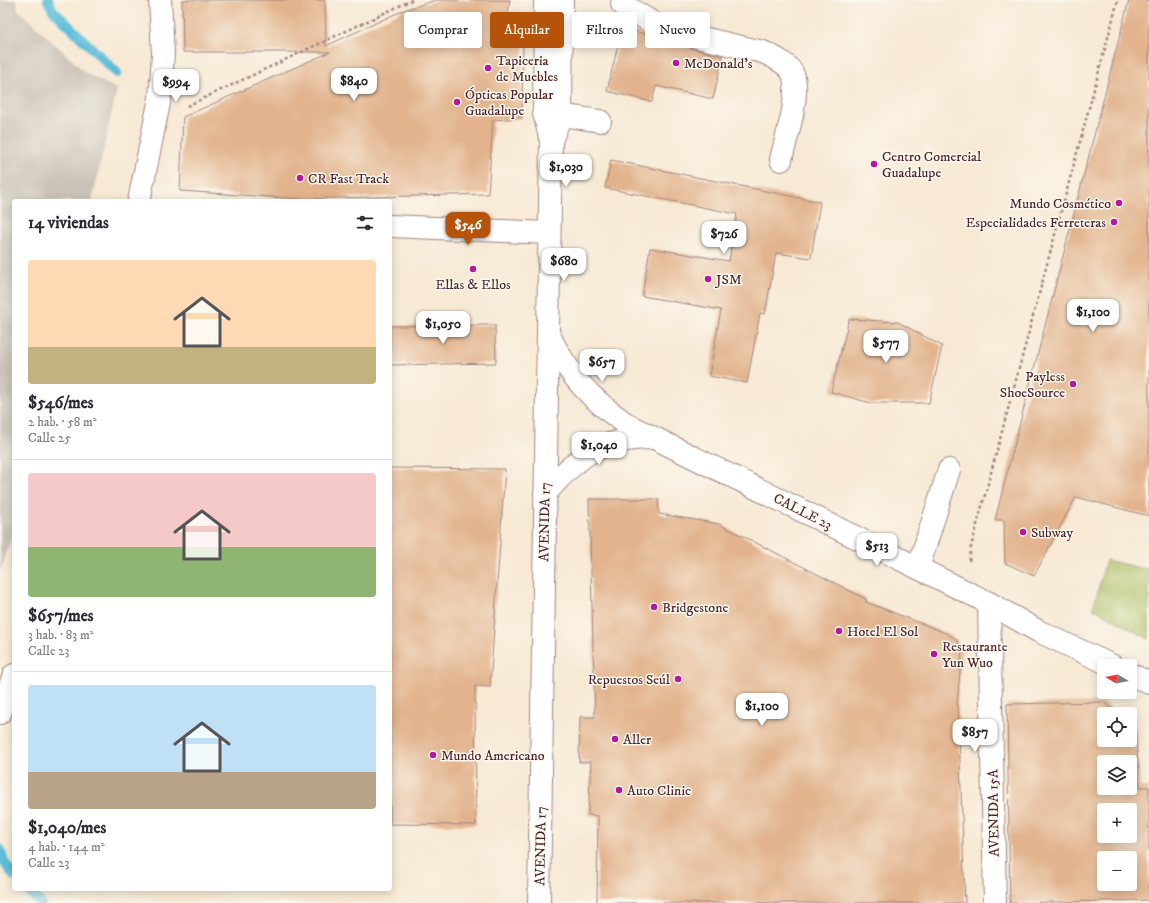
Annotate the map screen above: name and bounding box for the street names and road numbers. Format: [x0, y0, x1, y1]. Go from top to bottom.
street label: AVENIDA 17 [535, 482, 555, 562]
street label: CALLE 23 [770, 489, 835, 534]
street label: AVENIDA 15A [984, 768, 1004, 857]
street label: AVENIDA 17 [531, 806, 551, 886]

